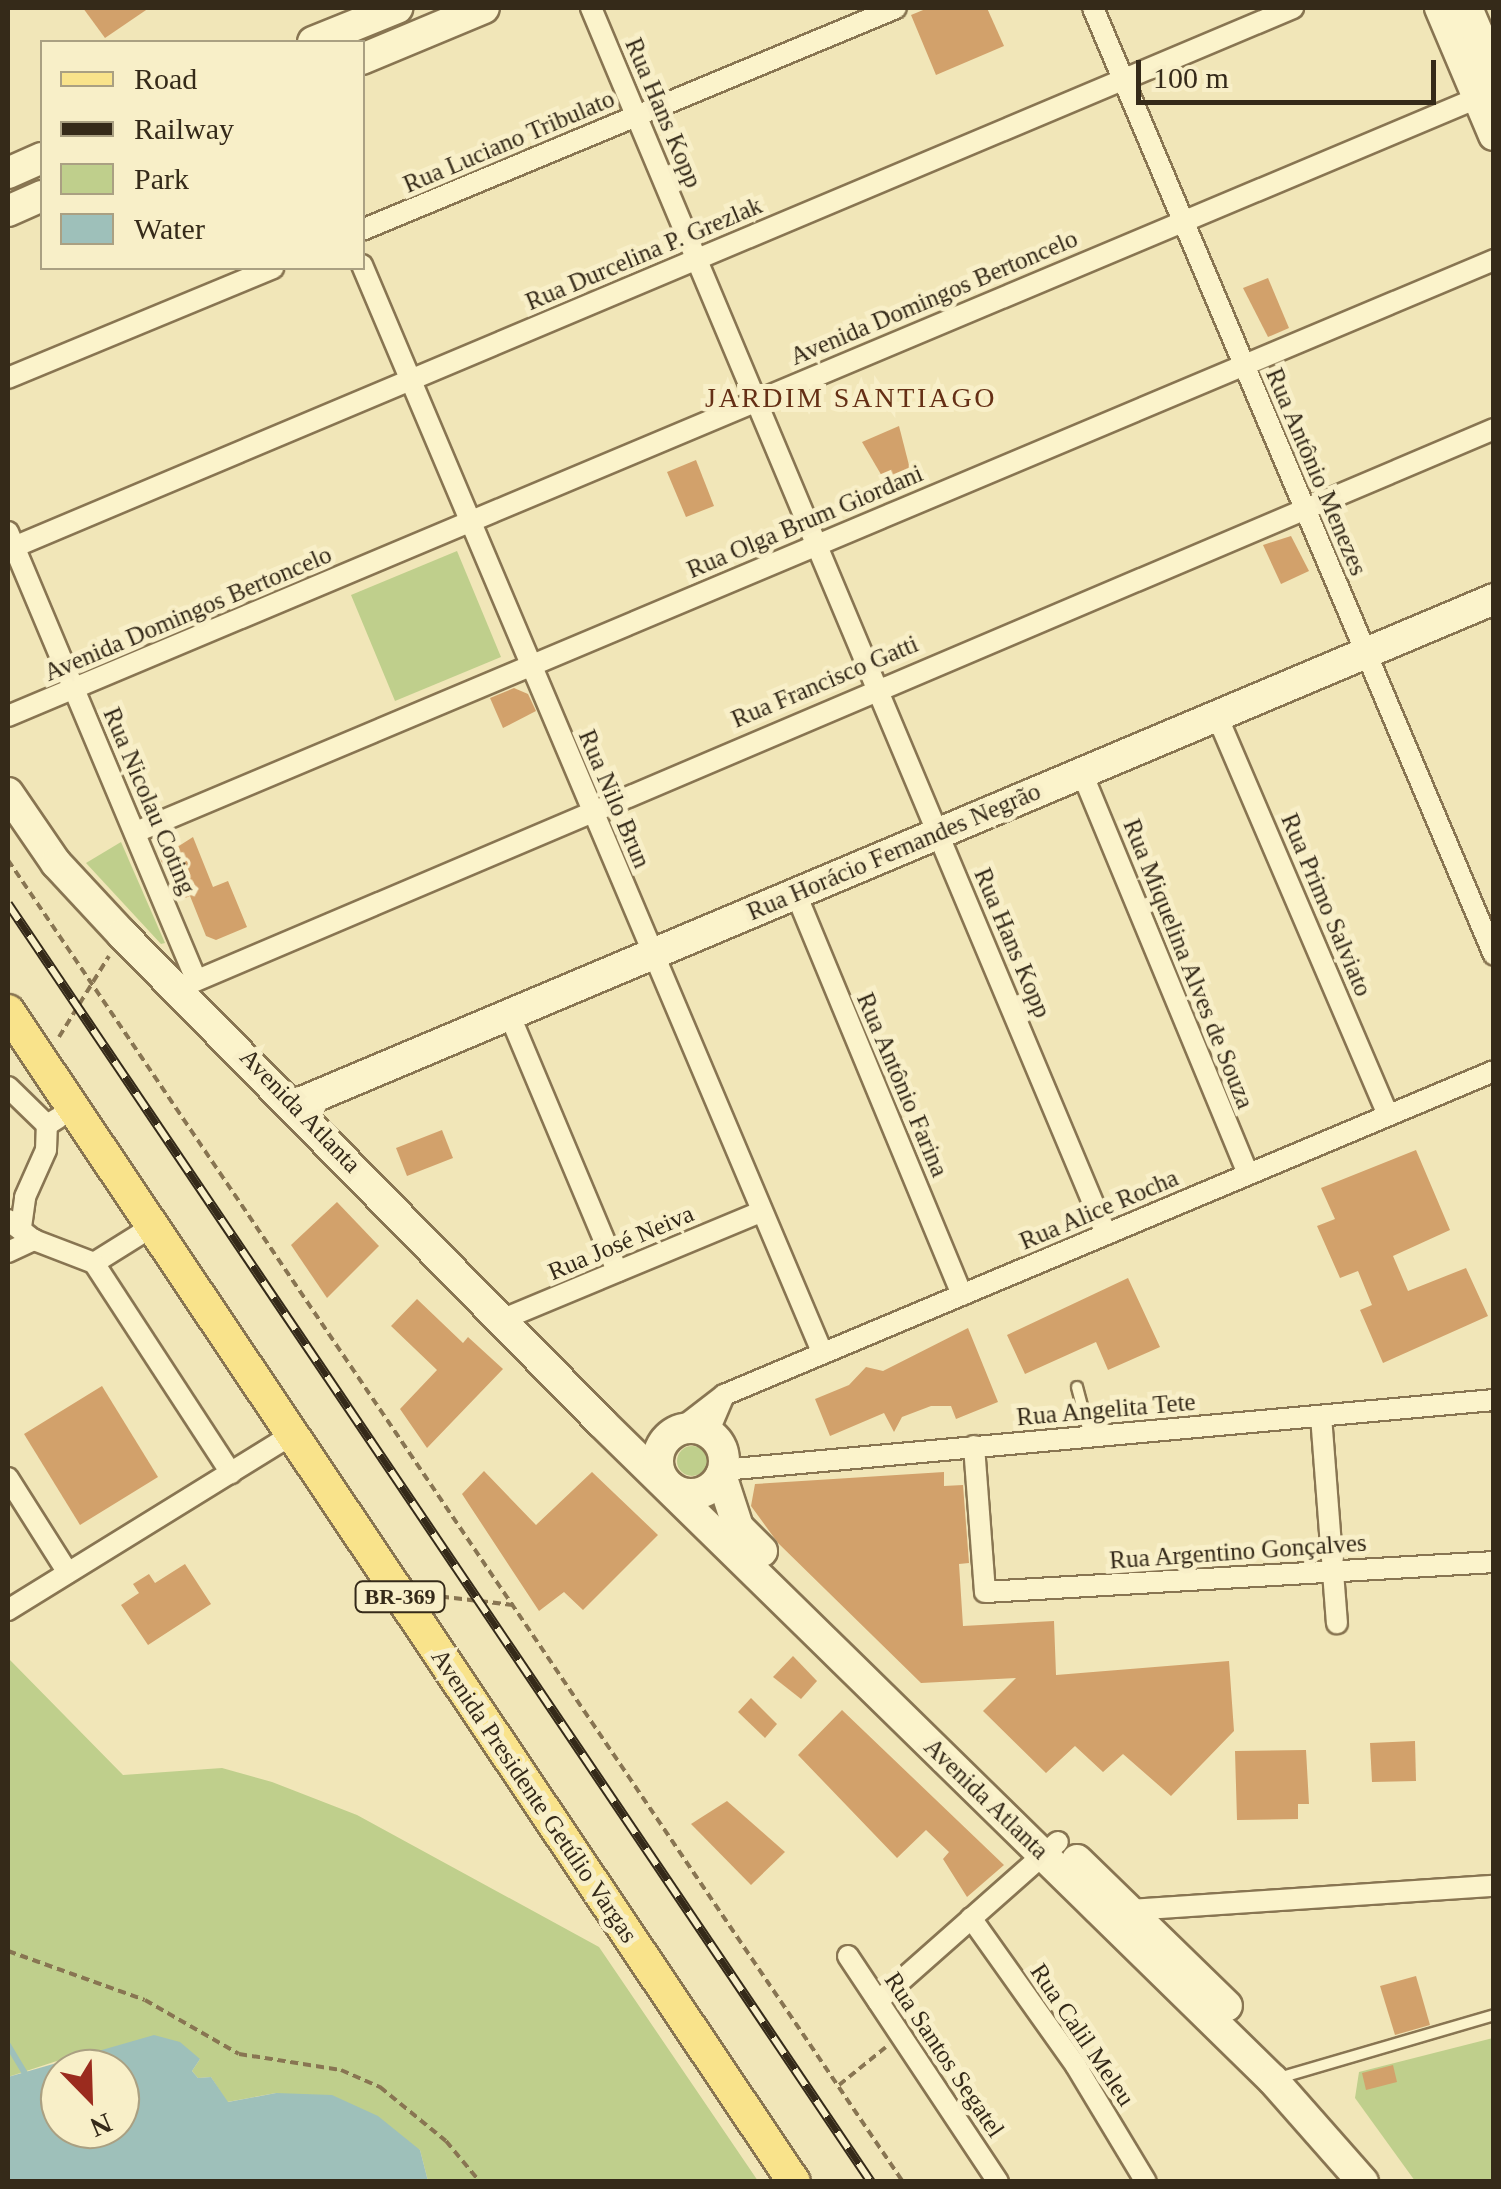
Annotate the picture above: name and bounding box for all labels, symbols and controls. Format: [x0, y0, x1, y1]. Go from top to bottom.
street label: Rua Hans Kopp [618, 34, 708, 192]
legend [40, 40, 365, 270]
scale bar [1141, 40, 1441, 102]
text: 100 m [1153, 61, 1229, 94]
text: Road [134, 62, 197, 95]
street label: Rua Luciano Tribulato [399, 84, 619, 200]
text: Railway [134, 112, 234, 145]
text: Park [134, 162, 189, 195]
street label: Rua Durcelina P. Grezlak [521, 191, 767, 317]
text: Water [134, 212, 205, 245]
street label: Avenida Domingos Bertoncelo [786, 224, 1082, 372]
street label: Rua Antônio Menezes [1259, 363, 1373, 581]
district label: JARDIM SANTIAGO [705, 381, 997, 415]
street label: Rua Olga Brum Giordani [682, 459, 928, 585]
street label: Avenida Domingos Bertoncelo [40, 540, 336, 688]
street label: Rua Francisco Gatti [727, 629, 923, 735]
street label: Rua Nicolau Coting [96, 703, 202, 899]
street label: Rua Nilo Brun [571, 725, 657, 873]
street label: Rua Horácio Fernandes Negrão [743, 776, 1045, 928]
street label: Rua Primo Salviato [1274, 809, 1378, 1001]
street label: Rua Miquelina Alves de Souza [1116, 814, 1260, 1114]
street label: Rua Hans Kopp [967, 864, 1057, 1022]
street label: Rua Antônio Farina [849, 988, 955, 1182]
street label: Avenida Atlanta [233, 1042, 367, 1180]
street label: Rua Alice Rocha [1015, 1163, 1183, 1257]
street label: Rua José Neiva [544, 1199, 698, 1287]
street label: Rua Angelita Tete [1014, 1387, 1198, 1433]
street label: Rua Argentino Gonçalves [1108, 1528, 1368, 1576]
road number: BR-369 [352, 1580, 448, 1614]
street label: Avenida Presidente Getúlio Vargas [424, 1643, 644, 1949]
street label: Avenida Atlanta [917, 1732, 1055, 1866]
street label: Rua Calil Meleu [1023, 1958, 1141, 2112]
street label: Rua Santos Segatel [878, 1967, 1010, 2143]
north arrow [40, 2049, 140, 2149]
text: N [86, 2107, 117, 2143]

